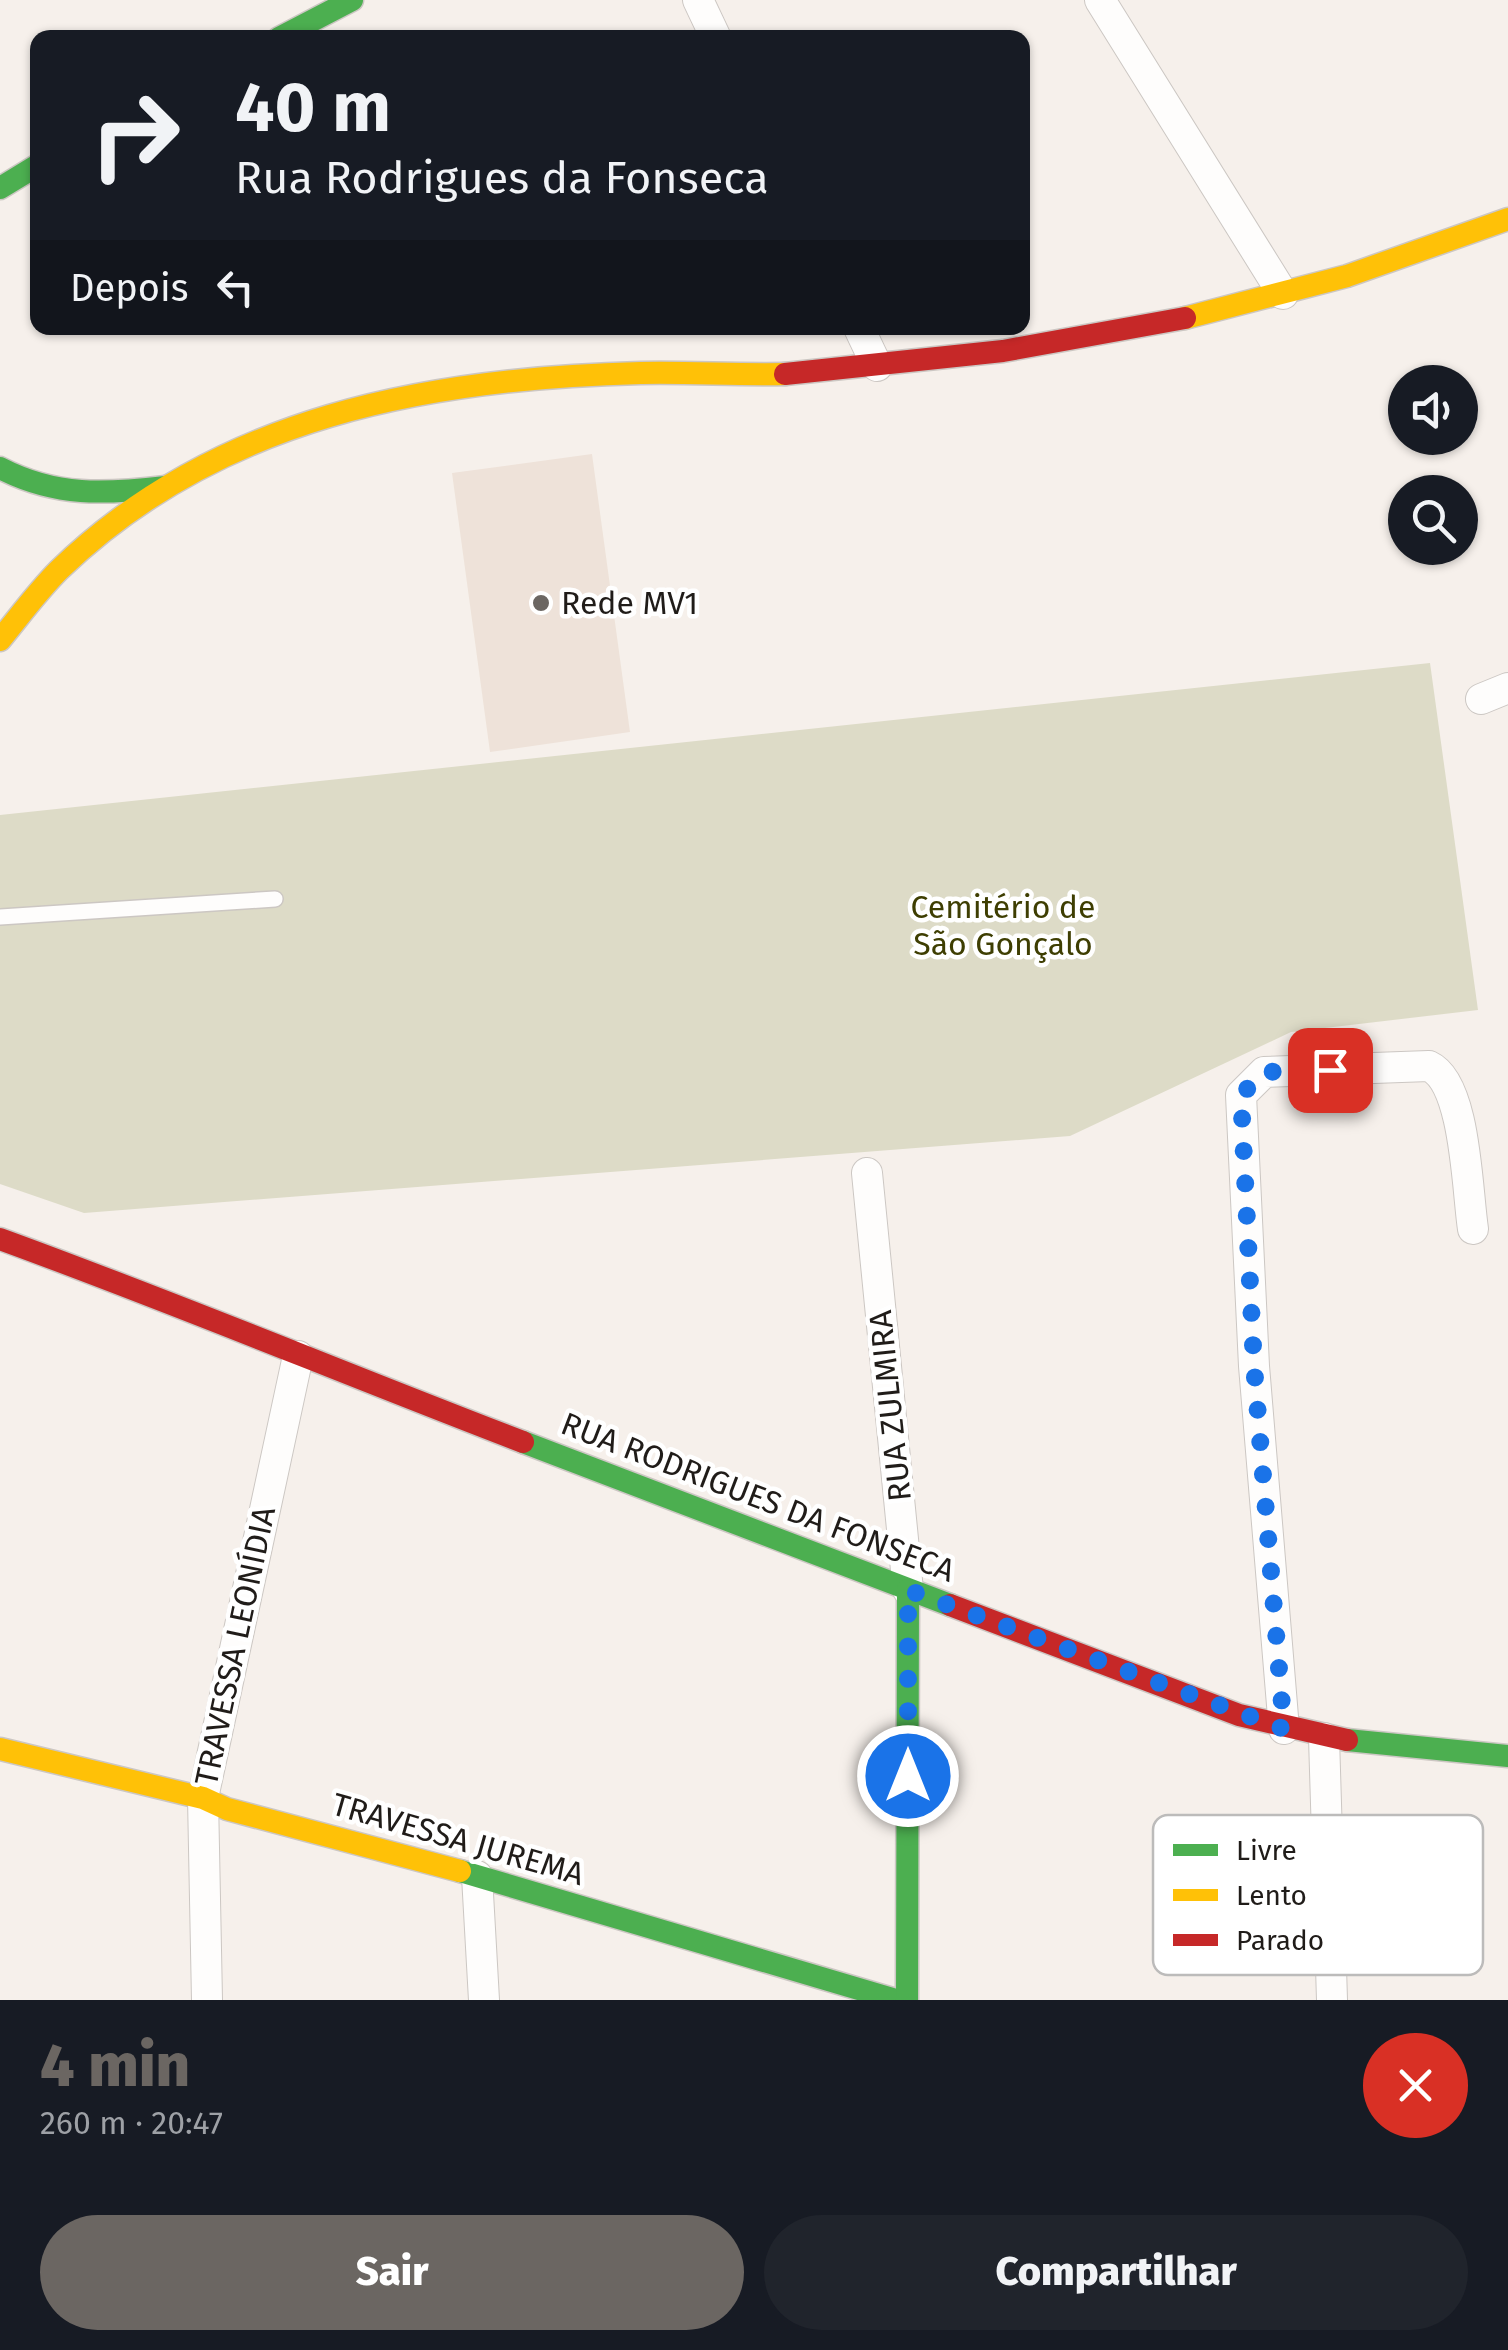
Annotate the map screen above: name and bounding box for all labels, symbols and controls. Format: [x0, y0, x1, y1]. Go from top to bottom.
text: 40 m [235, 66, 391, 150]
icon: right [70, 70, 200, 200]
text: Rua Rodrigues da Fonseca [235, 151, 769, 205]
icon: left [208, 260, 263, 315]
text: Depois [70, 265, 188, 311]
map controls [1388, 365, 1478, 565]
button: sound [1388, 365, 1478, 455]
button: search [1388, 475, 1478, 565]
place label: Rede MV1 [561, 584, 698, 622]
marker: Rede MV1 [530, 592, 552, 614]
park label: Cemitério de São Gonçalo [911, 888, 1095, 963]
pin [1288, 1028, 1373, 1113]
icon: arrive [1303, 1043, 1358, 1098]
street label: RUA ZULMIRA [861, 1308, 919, 1503]
street label: RUA RODRIGUES DA FONSECA [556, 1404, 961, 1590]
street label: TRAVESSA LEONÍDIA [187, 1502, 283, 1789]
position arrow [856, 1724, 960, 1828]
street label: TRAVESSA JUREMA [328, 1785, 589, 1893]
legend [1153, 1815, 1483, 1975]
text: Livre [1236, 1834, 1297, 1867]
text: Lento [1236, 1879, 1307, 1912]
text: Parado [1236, 1924, 1324, 1957]
text: 4 min [40, 2030, 190, 2102]
button: close [1363, 2033, 1468, 2138]
text: 260 m · 20:47 [40, 2104, 223, 2142]
button: Sair [40, 2215, 744, 2330]
button: Compartilhar [764, 2215, 1468, 2330]

